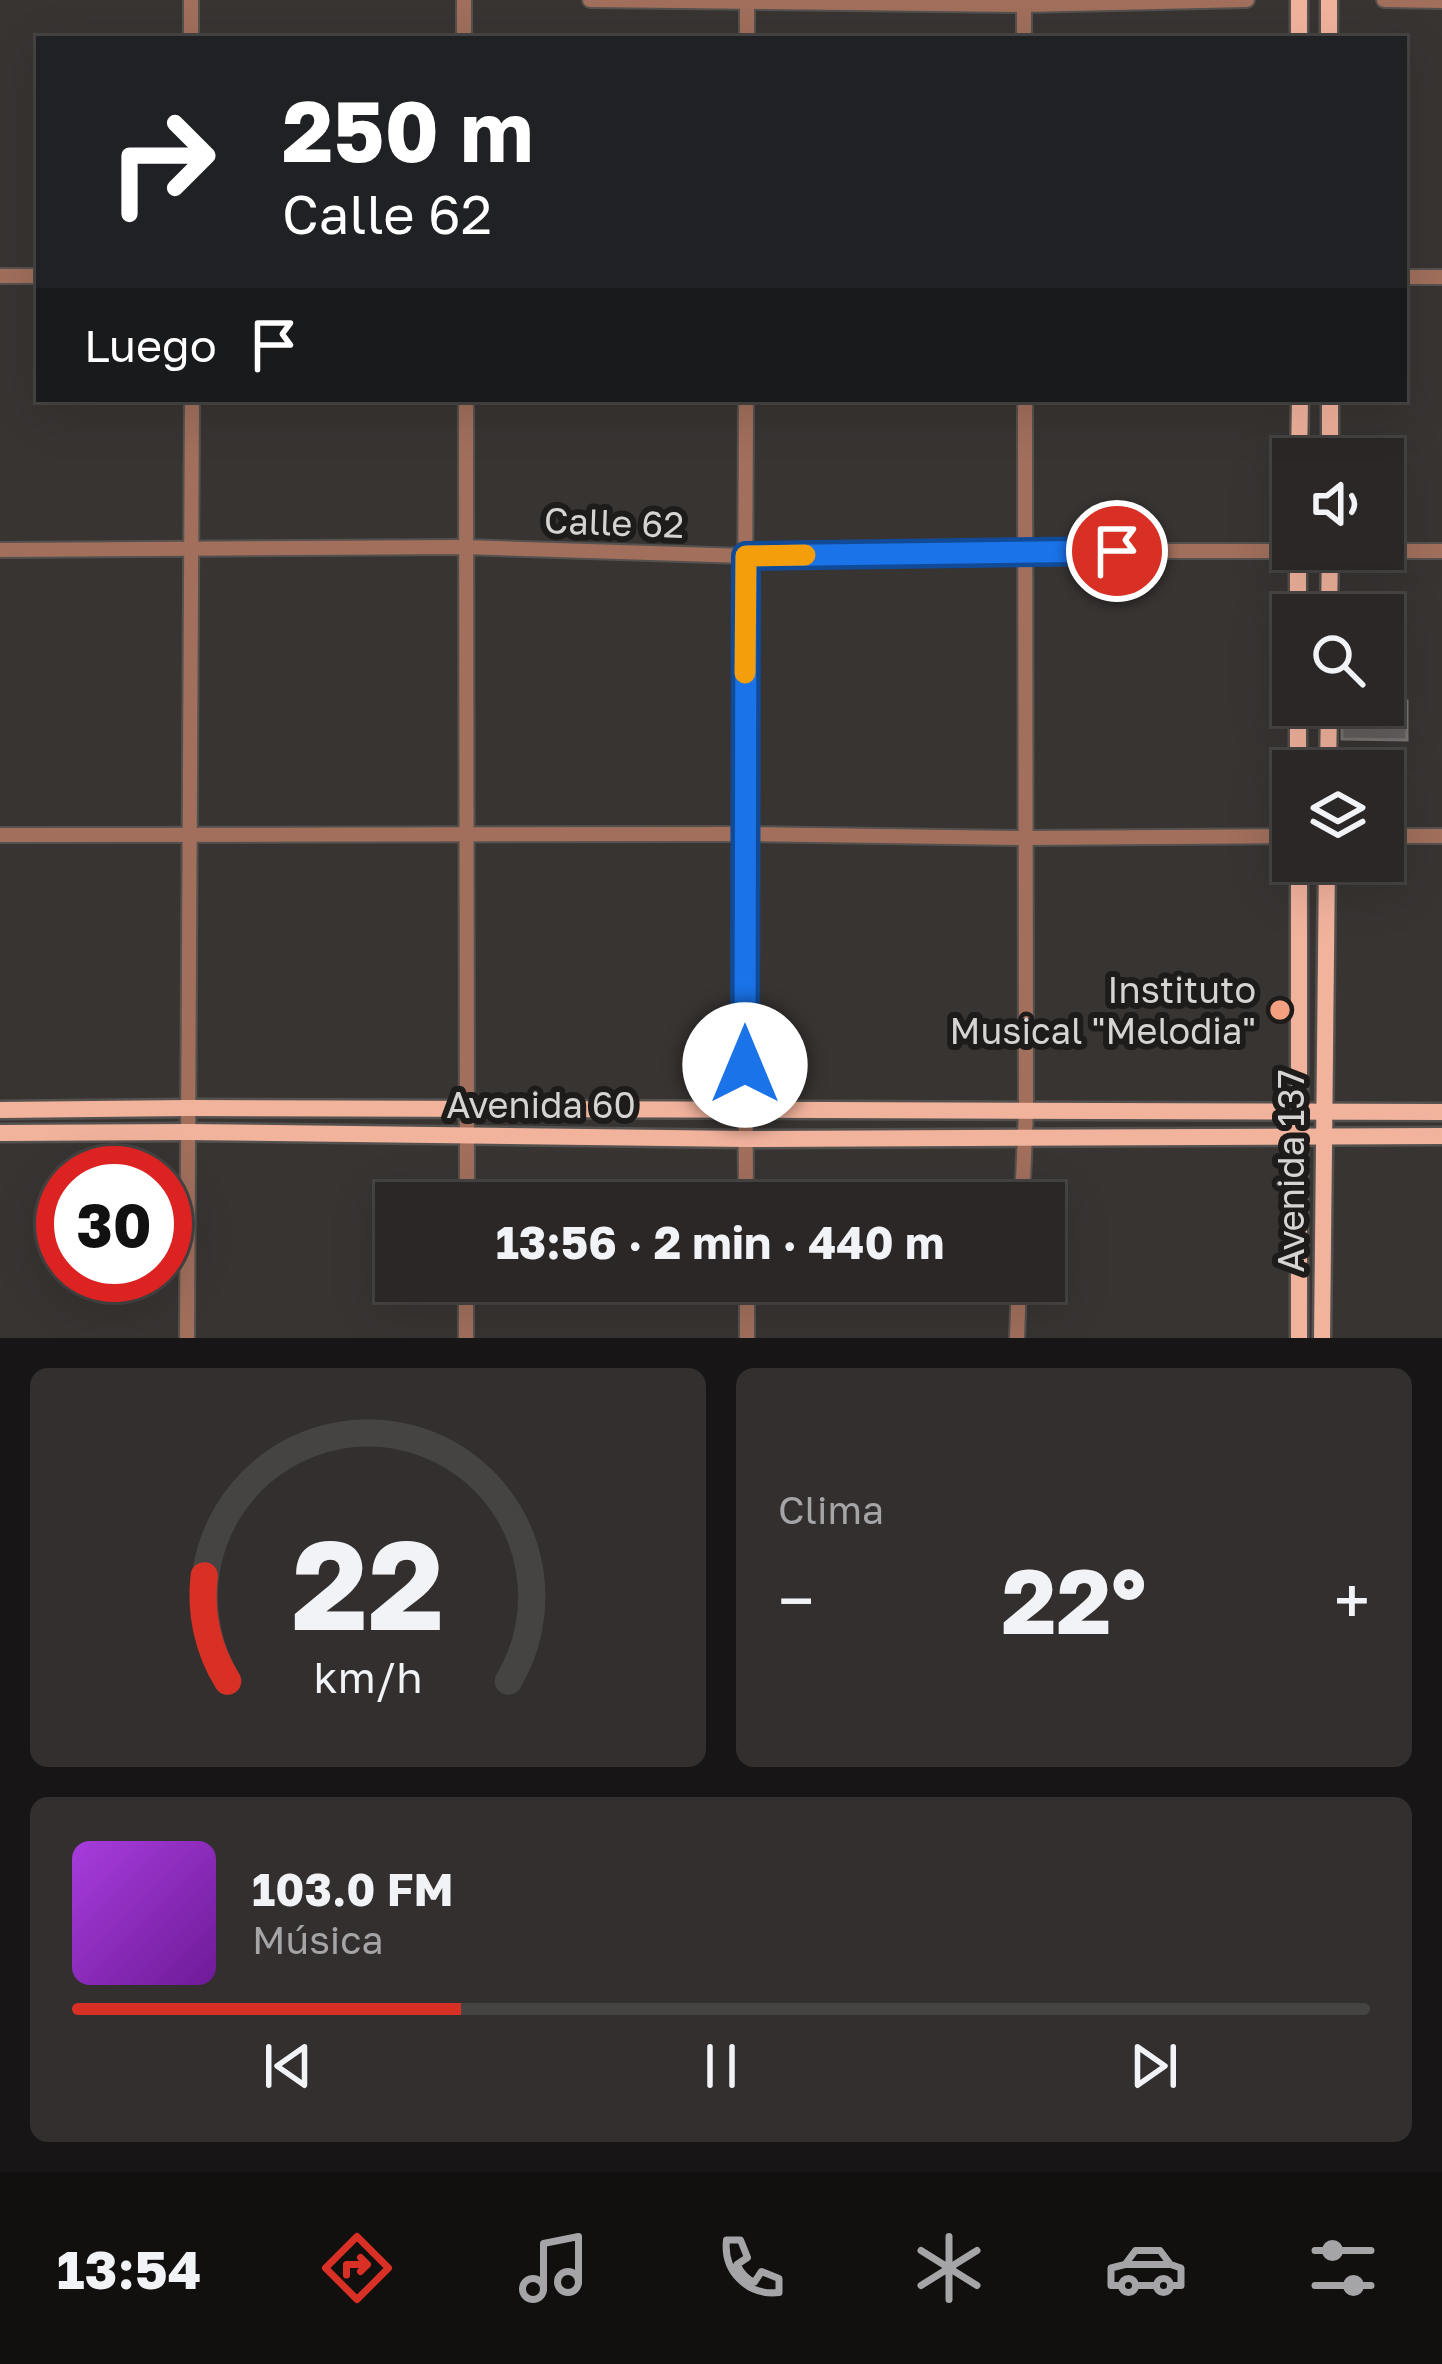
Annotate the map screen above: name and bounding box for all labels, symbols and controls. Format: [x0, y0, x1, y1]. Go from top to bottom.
text: 250 m [282, 80, 534, 180]
icon: right [84, 84, 240, 240]
text: Calle 62 [282, 181, 492, 246]
icon: arrive [241, 312, 307, 378]
text: Luego [84, 318, 217, 372]
map controls [1272, 438, 1404, 882]
button: sound [1272, 438, 1404, 570]
street label: Calle 62 [543, 498, 685, 546]
pin [1066, 500, 1168, 602]
icon: arrive [1084, 518, 1150, 584]
button: search [1272, 594, 1404, 726]
button: layers [1272, 750, 1404, 882]
place label: Instituto Musical "Melodia" [950, 968, 1256, 1052]
marker: Instituto Musical "Melodia" [1267, 997, 1293, 1023]
position arrow [682, 1002, 808, 1128]
street label: Avenida 137 [1269, 1069, 1312, 1273]
street label: Avenida 60 [446, 1083, 636, 1126]
speed limit sign: 30 [36, 1146, 192, 1302]
text: 13:56 · 2 min · 440 m [496, 1215, 944, 1269]
text: Clima [778, 1486, 884, 1533]
text: 22 [292, 1508, 444, 1657]
text: 22° [1002, 1546, 1146, 1654]
text: − [778, 1560, 814, 1640]
text: + [1334, 1560, 1370, 1640]
text: km/h [313, 1650, 423, 1701]
text: 103.0 FM [252, 1862, 454, 1916]
text: Música [252, 1916, 384, 1963]
icon: previous [255, 2033, 321, 2099]
icon: pause [688, 2033, 754, 2099]
icon: next [1121, 2033, 1187, 2099]
icon: directions [315, 2226, 399, 2310]
icon: music [512, 2226, 596, 2310]
icon: phone [709, 2226, 793, 2310]
icon: climate [907, 2226, 991, 2310]
icon: car [1104, 2226, 1188, 2310]
icon: filters [1301, 2226, 1385, 2310]
text: 13:54 [57, 2236, 201, 2301]

